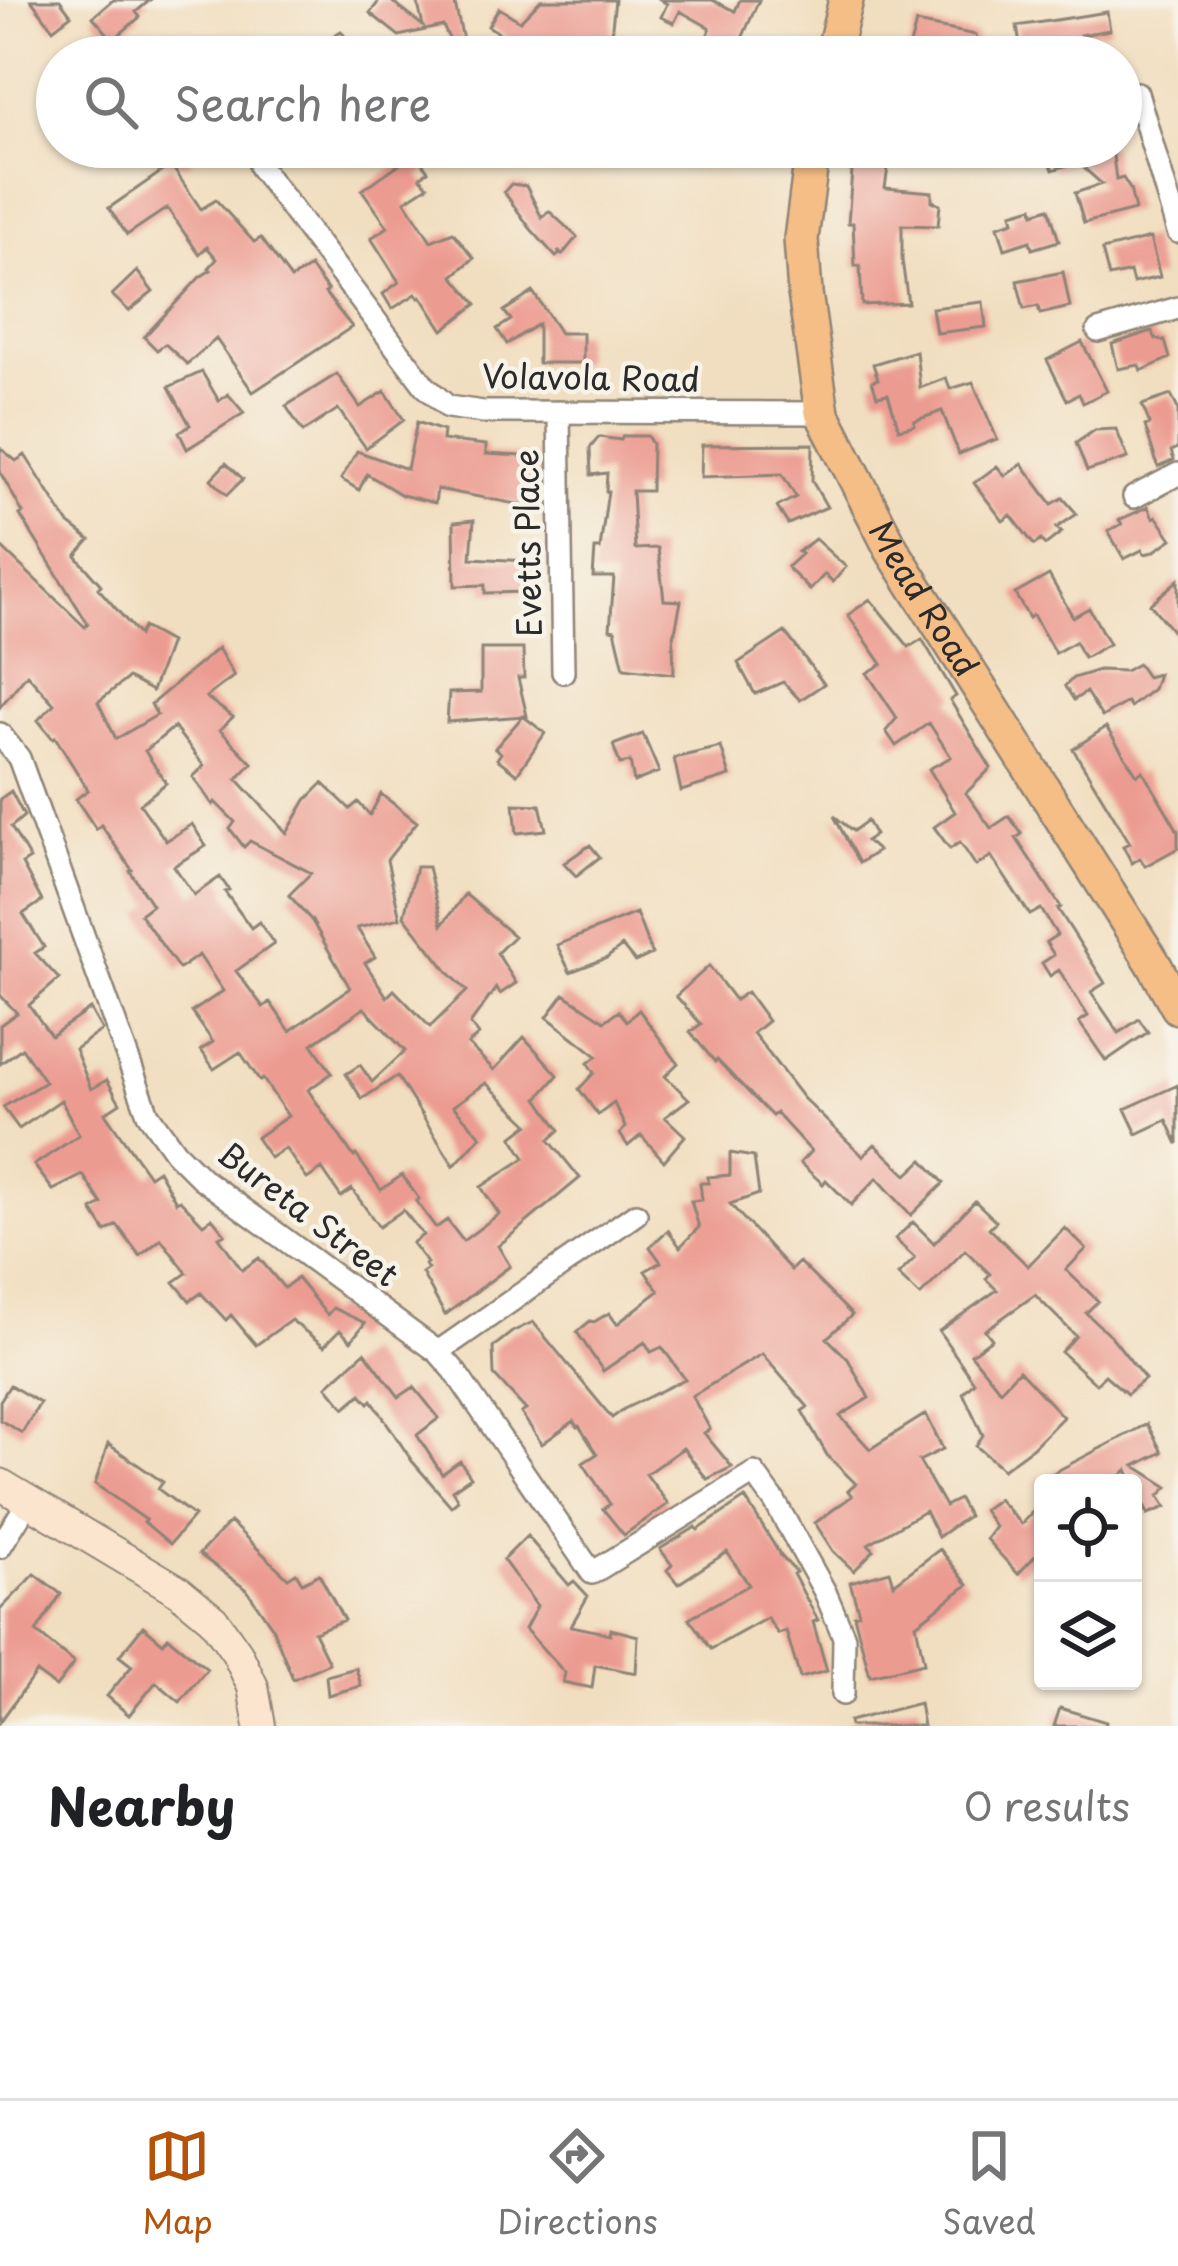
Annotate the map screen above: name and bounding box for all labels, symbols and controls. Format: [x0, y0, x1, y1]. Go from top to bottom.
search box [36, 36, 1142, 168]
text: Search here [174, 68, 431, 136]
icon: search [78, 69, 144, 135]
street label: Volavola Road [482, 349, 701, 403]
street label: Evetts Place [499, 449, 553, 637]
street label: Mead Road [858, 511, 993, 686]
street label: Bureta Street [208, 1128, 410, 1297]
map controls [1034, 1474, 1142, 1690]
button: locate [1034, 1474, 1142, 1582]
button: layers [1034, 1582, 1142, 1690]
text: Nearby [48, 1766, 235, 1843]
text: 0 results [964, 1775, 1130, 1834]
tab: Map [142, 2123, 213, 2245]
tab: Directions [497, 2123, 658, 2245]
tab: Saved [942, 2123, 1036, 2245]

